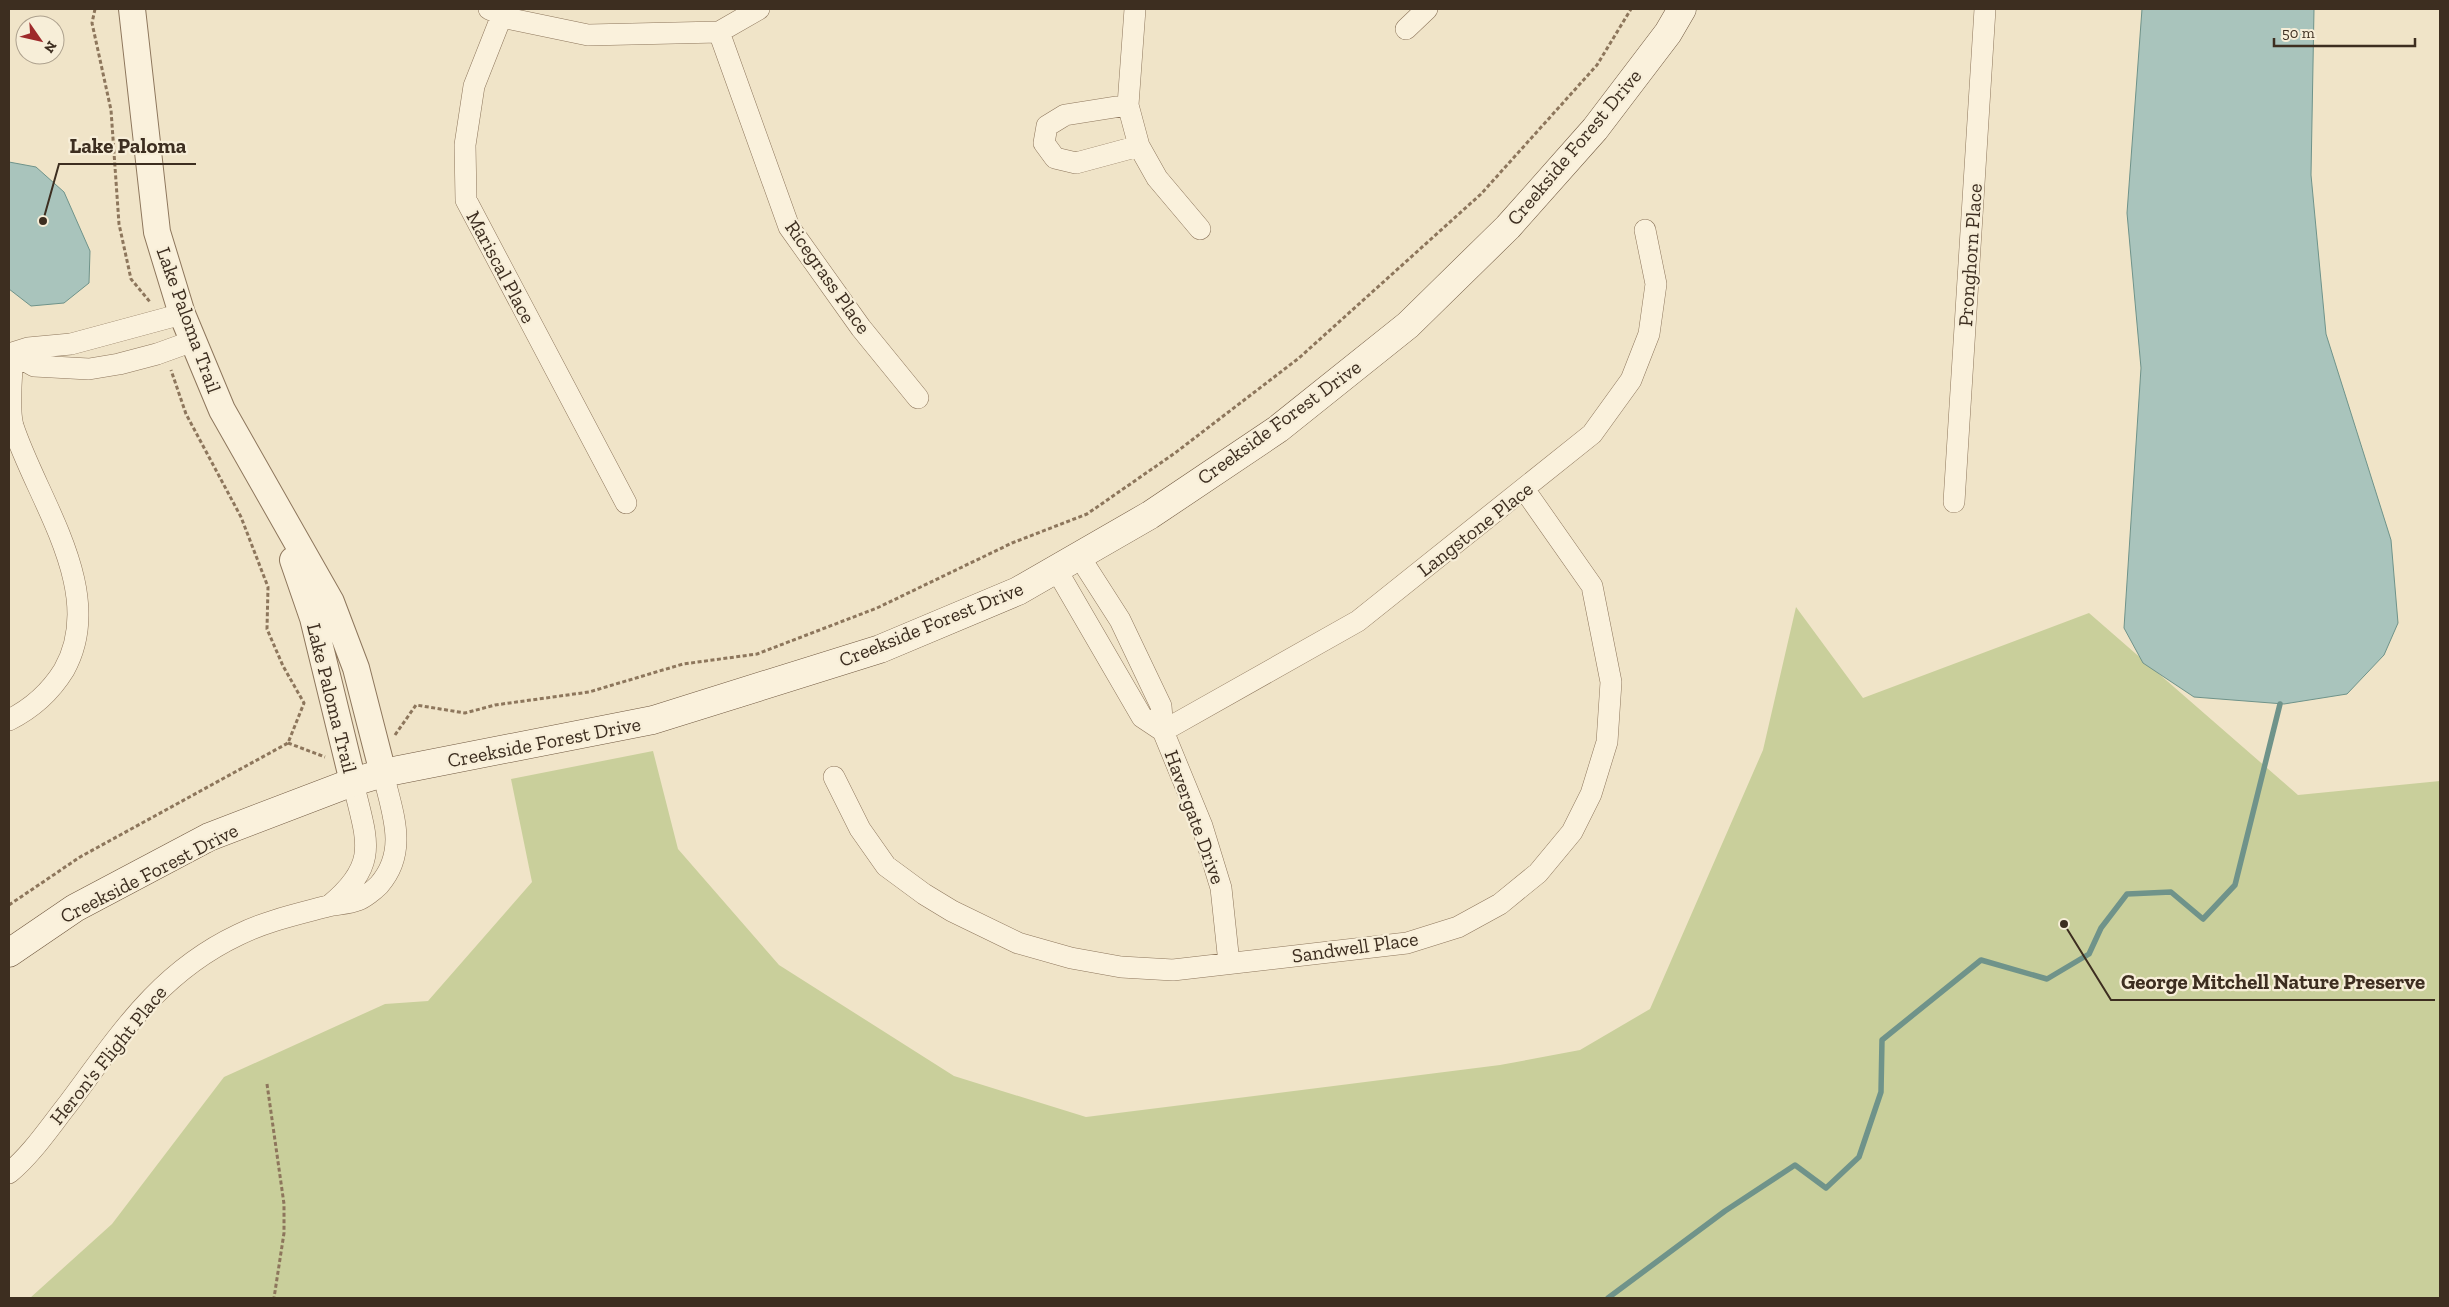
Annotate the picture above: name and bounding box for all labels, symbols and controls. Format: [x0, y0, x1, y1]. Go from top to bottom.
north arrow [15, 15, 65, 65]
scale bar [2274, 15, 2415, 47]
text: 50 m [2282, 24, 2315, 42]
text: N [40, 38, 60, 56]
street label: Creekside Forest Drive [1502, 64, 1646, 230]
callout: Lake Paloma [59, 128, 196, 164]
text: Lake Paloma [70, 133, 187, 158]
street label: Pronghorn Place [1953, 183, 1987, 327]
street label: Mariscal Place [461, 207, 541, 327]
street label: Ricegrass Place [780, 216, 876, 338]
street label: Lake Paloma Trail [152, 244, 226, 396]
street label: Creekside Forest Drive [1192, 355, 1366, 489]
street label: Langstone Place [1412, 476, 1538, 582]
street label: Creekside Forest Drive [835, 576, 1027, 672]
street label: Lake Paloma Trail [302, 621, 362, 775]
street label: Creekside Forest Drive [445, 711, 643, 773]
street label: Havergate Drive [1160, 747, 1230, 887]
street label: Creekside Forest Drive [56, 818, 242, 928]
street label: Sandwell Place [1290, 926, 1420, 968]
callout: George Mitchell Nature Preserve [2111, 964, 2435, 1000]
text: George Mitchell Nature Preserve [2121, 969, 2425, 994]
street label: Heron's Flight Place [44, 981, 172, 1129]

